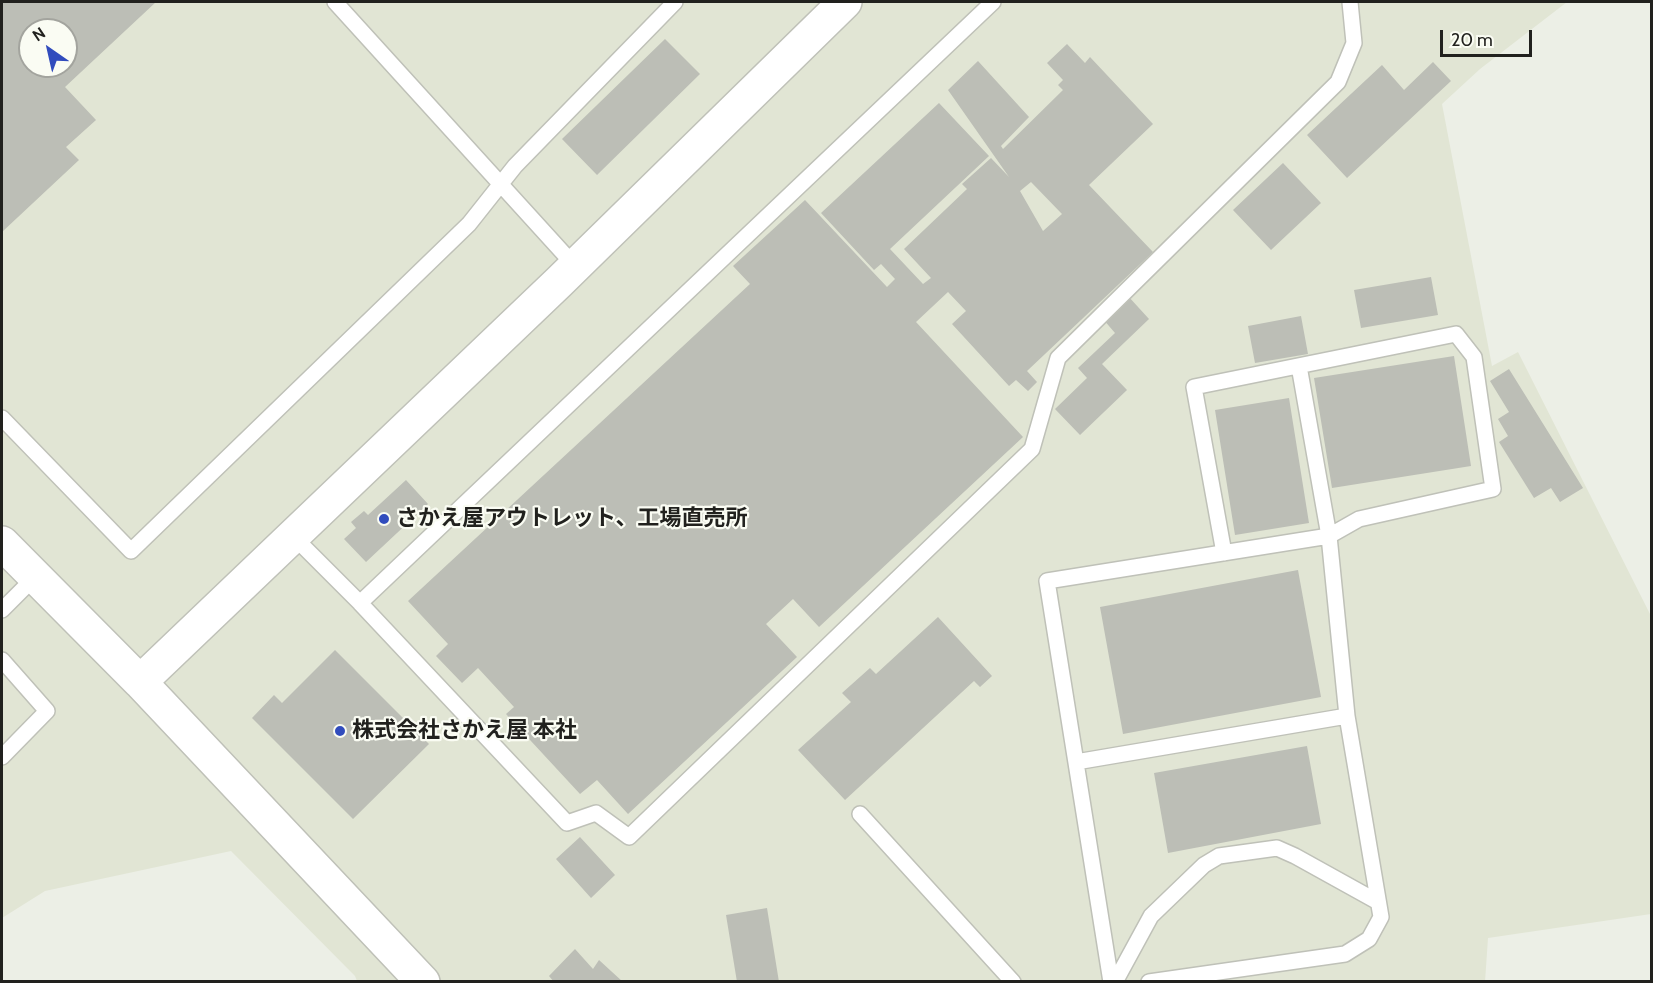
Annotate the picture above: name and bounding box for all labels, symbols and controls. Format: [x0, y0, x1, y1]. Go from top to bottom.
north arrow [18, 18, 78, 78]
scale bar [1443, 18, 1534, 56]
text: N [29, 23, 49, 45]
text: 20 m [1451, 29, 1493, 51]
place label: さかえ屋アウトレット、工場直売所 [396, 506, 748, 532]
marker: さかえ屋アウトレット、工場直売所 [377, 512, 391, 526]
place label: 株式会社さかえ屋 本社 [352, 718, 577, 744]
marker: 株式会社さかえ屋 本社 [333, 724, 347, 738]

